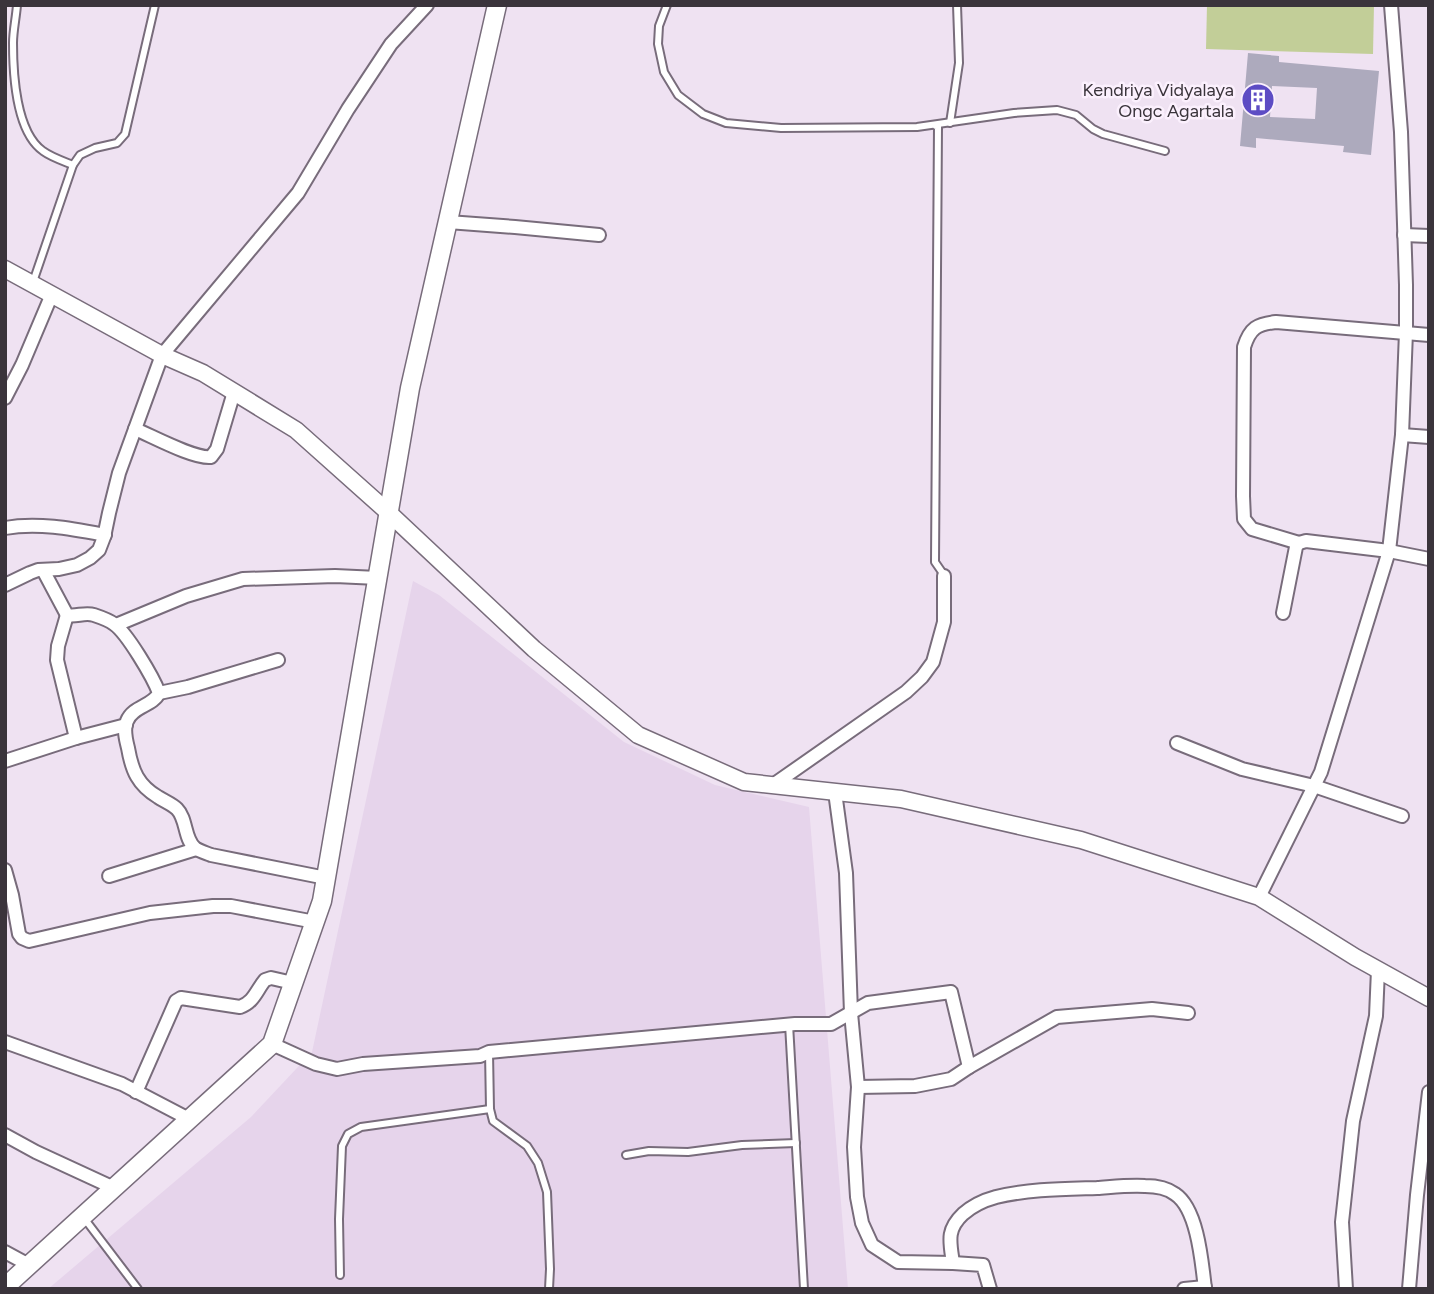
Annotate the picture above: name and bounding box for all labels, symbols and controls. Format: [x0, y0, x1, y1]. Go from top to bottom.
place label: Kendriya Vidyalaya Ongc Agartala [1083, 79, 1234, 122]
building icon: Kendriya Vidyalaya Ongc Agartala [1239, 81, 1277, 119]

